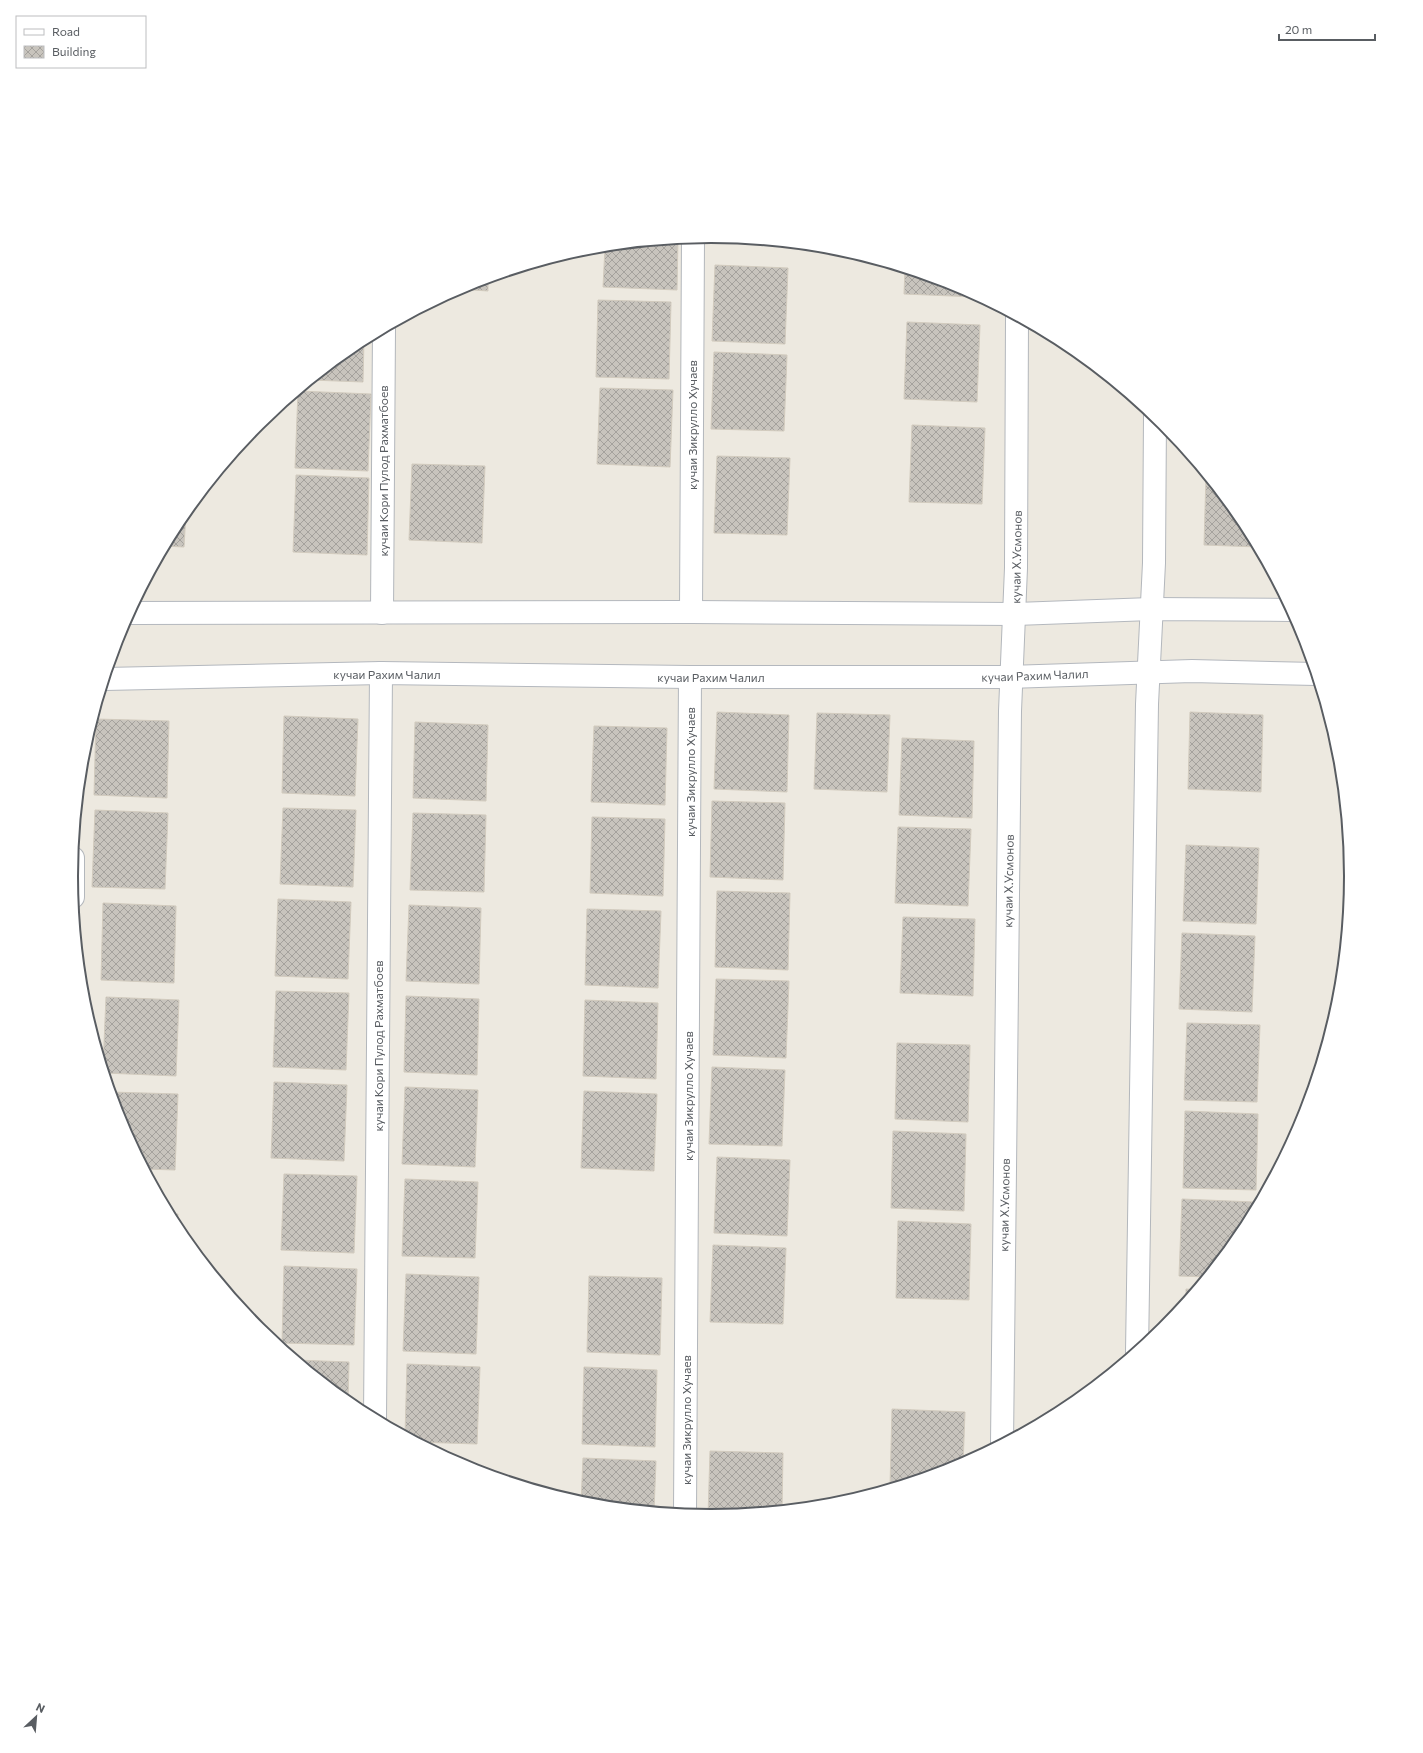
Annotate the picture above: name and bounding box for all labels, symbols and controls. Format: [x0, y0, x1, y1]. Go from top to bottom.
legend [16, 16, 146, 68]
scale bar [1279, 16, 1375, 42]
text: 20 m [1285, 22, 1312, 36]
text: Road [52, 24, 80, 38]
text: Building [52, 44, 96, 58]
street label: кучаи Зикрулло Хучаев [685, 360, 699, 490]
street label: кучаи Кори Пулод Рахматбоев [376, 385, 390, 557]
street label: кучаи Х.Усмонов [1008, 510, 1024, 604]
street label: кучаи Рахим Чалил [981, 666, 1089, 684]
street label: кучаи Рахим Чалил [333, 667, 441, 681]
street label: кучаи Рахим Чалил [657, 670, 765, 684]
street label: кучаи Зикрулло Хучаев [683, 707, 697, 837]
street label: кучаи Х.Усмонов [1000, 834, 1016, 928]
street label: кучаи Кори Пулод Рахматбоев [371, 960, 385, 1132]
street label: кучаи Зикрулло Хучаев [681, 1031, 695, 1161]
street label: кучаи Х.Усмонов [996, 1158, 1012, 1252]
street label: кучаи Зикрулло Хучаев [679, 1355, 693, 1485]
north arrow [16, 1697, 56, 1737]
text: N [34, 1700, 47, 1715]

